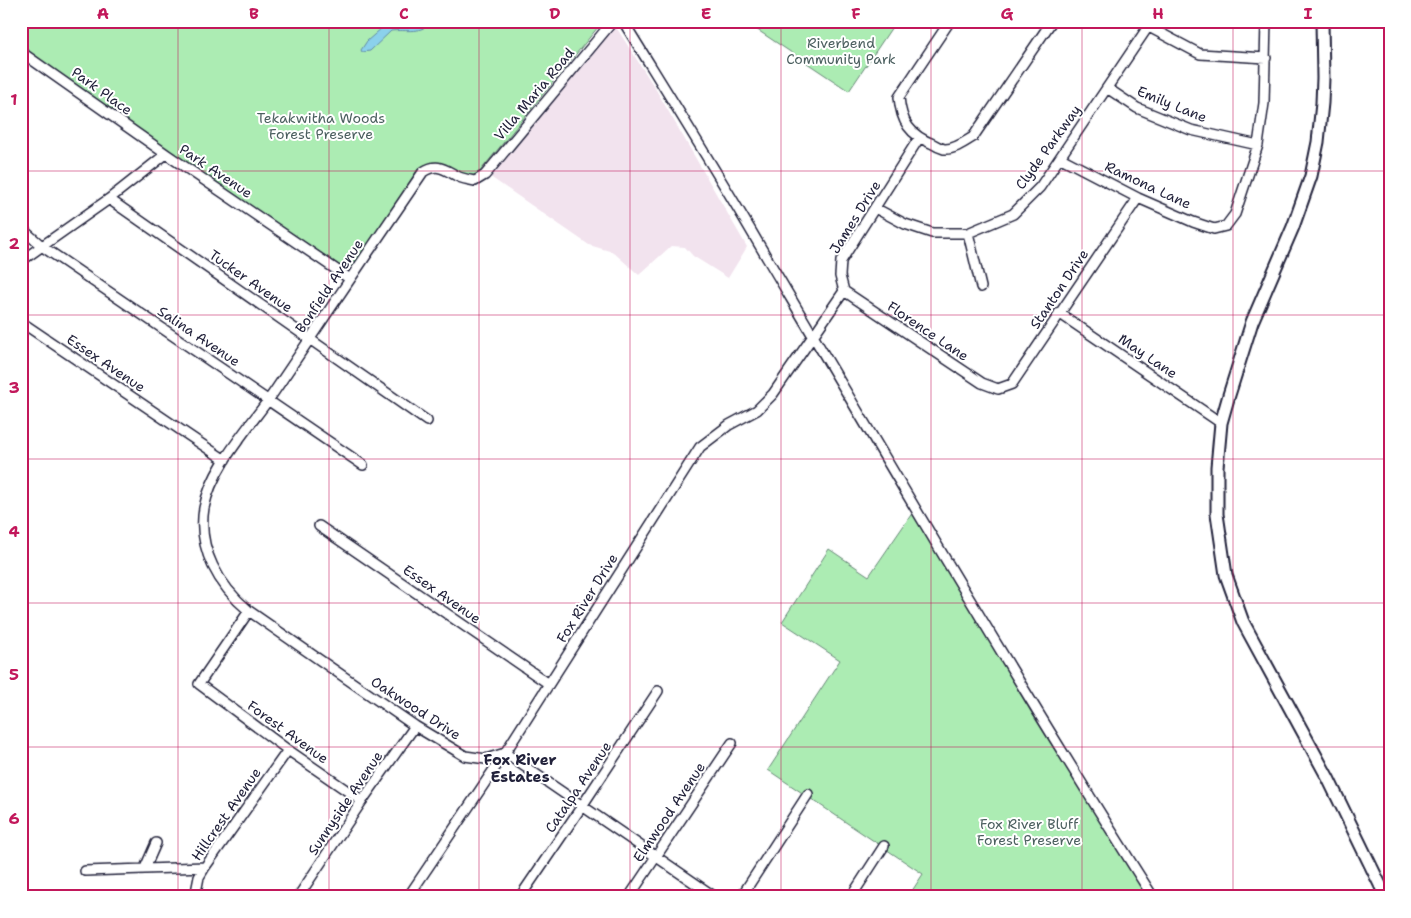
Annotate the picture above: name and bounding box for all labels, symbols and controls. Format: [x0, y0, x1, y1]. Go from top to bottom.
text: A [97, 3, 109, 24]
text: B [249, 3, 259, 24]
text: C [399, 3, 409, 24]
text: D [549, 3, 561, 24]
text: E [701, 3, 711, 24]
text: F [851, 3, 861, 24]
text: G [1001, 3, 1014, 24]
text: H [1152, 3, 1164, 24]
text: I [1304, 3, 1313, 24]
park label: Riverbend Community Park [786, 34, 896, 68]
street label: Villa Maria Road [490, 44, 578, 144]
street label: Park Place [68, 63, 136, 119]
street label: Emily Lane [1134, 82, 1210, 126]
text: 1 [10, 89, 18, 110]
street label: Clyde Parkway [1011, 101, 1085, 193]
park label: Tekakwitha Woods Forest Preserve [257, 109, 385, 143]
street label: Park Avenue [176, 140, 256, 202]
street label: Ramona Lane [1102, 157, 1194, 213]
street label: James Drive [825, 177, 885, 257]
text: 2 [8, 233, 20, 254]
street label: Bonfield Avenue [291, 236, 367, 336]
street label: Tucker Avenue [206, 246, 296, 316]
street label: Stanton Drive [1026, 246, 1092, 332]
street label: Florence Lane [884, 297, 972, 365]
street label: Salina Avenue [154, 302, 244, 370]
street label: Essex Avenue [63, 330, 149, 396]
street label: May Lane [1115, 330, 1181, 382]
text: 3 [8, 377, 20, 398]
text: 4 [8, 521, 20, 542]
street label: Fox River Drive [552, 550, 622, 646]
street label: Essex Avenue [399, 560, 485, 628]
text: 5 [9, 664, 19, 685]
street label: Oakwood Drive [368, 672, 464, 744]
street label: Forest Avenue [244, 696, 332, 768]
street label: Catalpa Avenue [541, 738, 615, 836]
street label: Sunnyside Avenue [304, 748, 386, 858]
district label: Fox River Estates [484, 750, 557, 787]
street label: Elmwood Avenue [629, 759, 709, 865]
street label: Hillcrest Avenue [187, 764, 265, 864]
text: 6 [8, 808, 20, 829]
park label: Fox River Bluff Forest Preserve [977, 815, 1081, 849]

